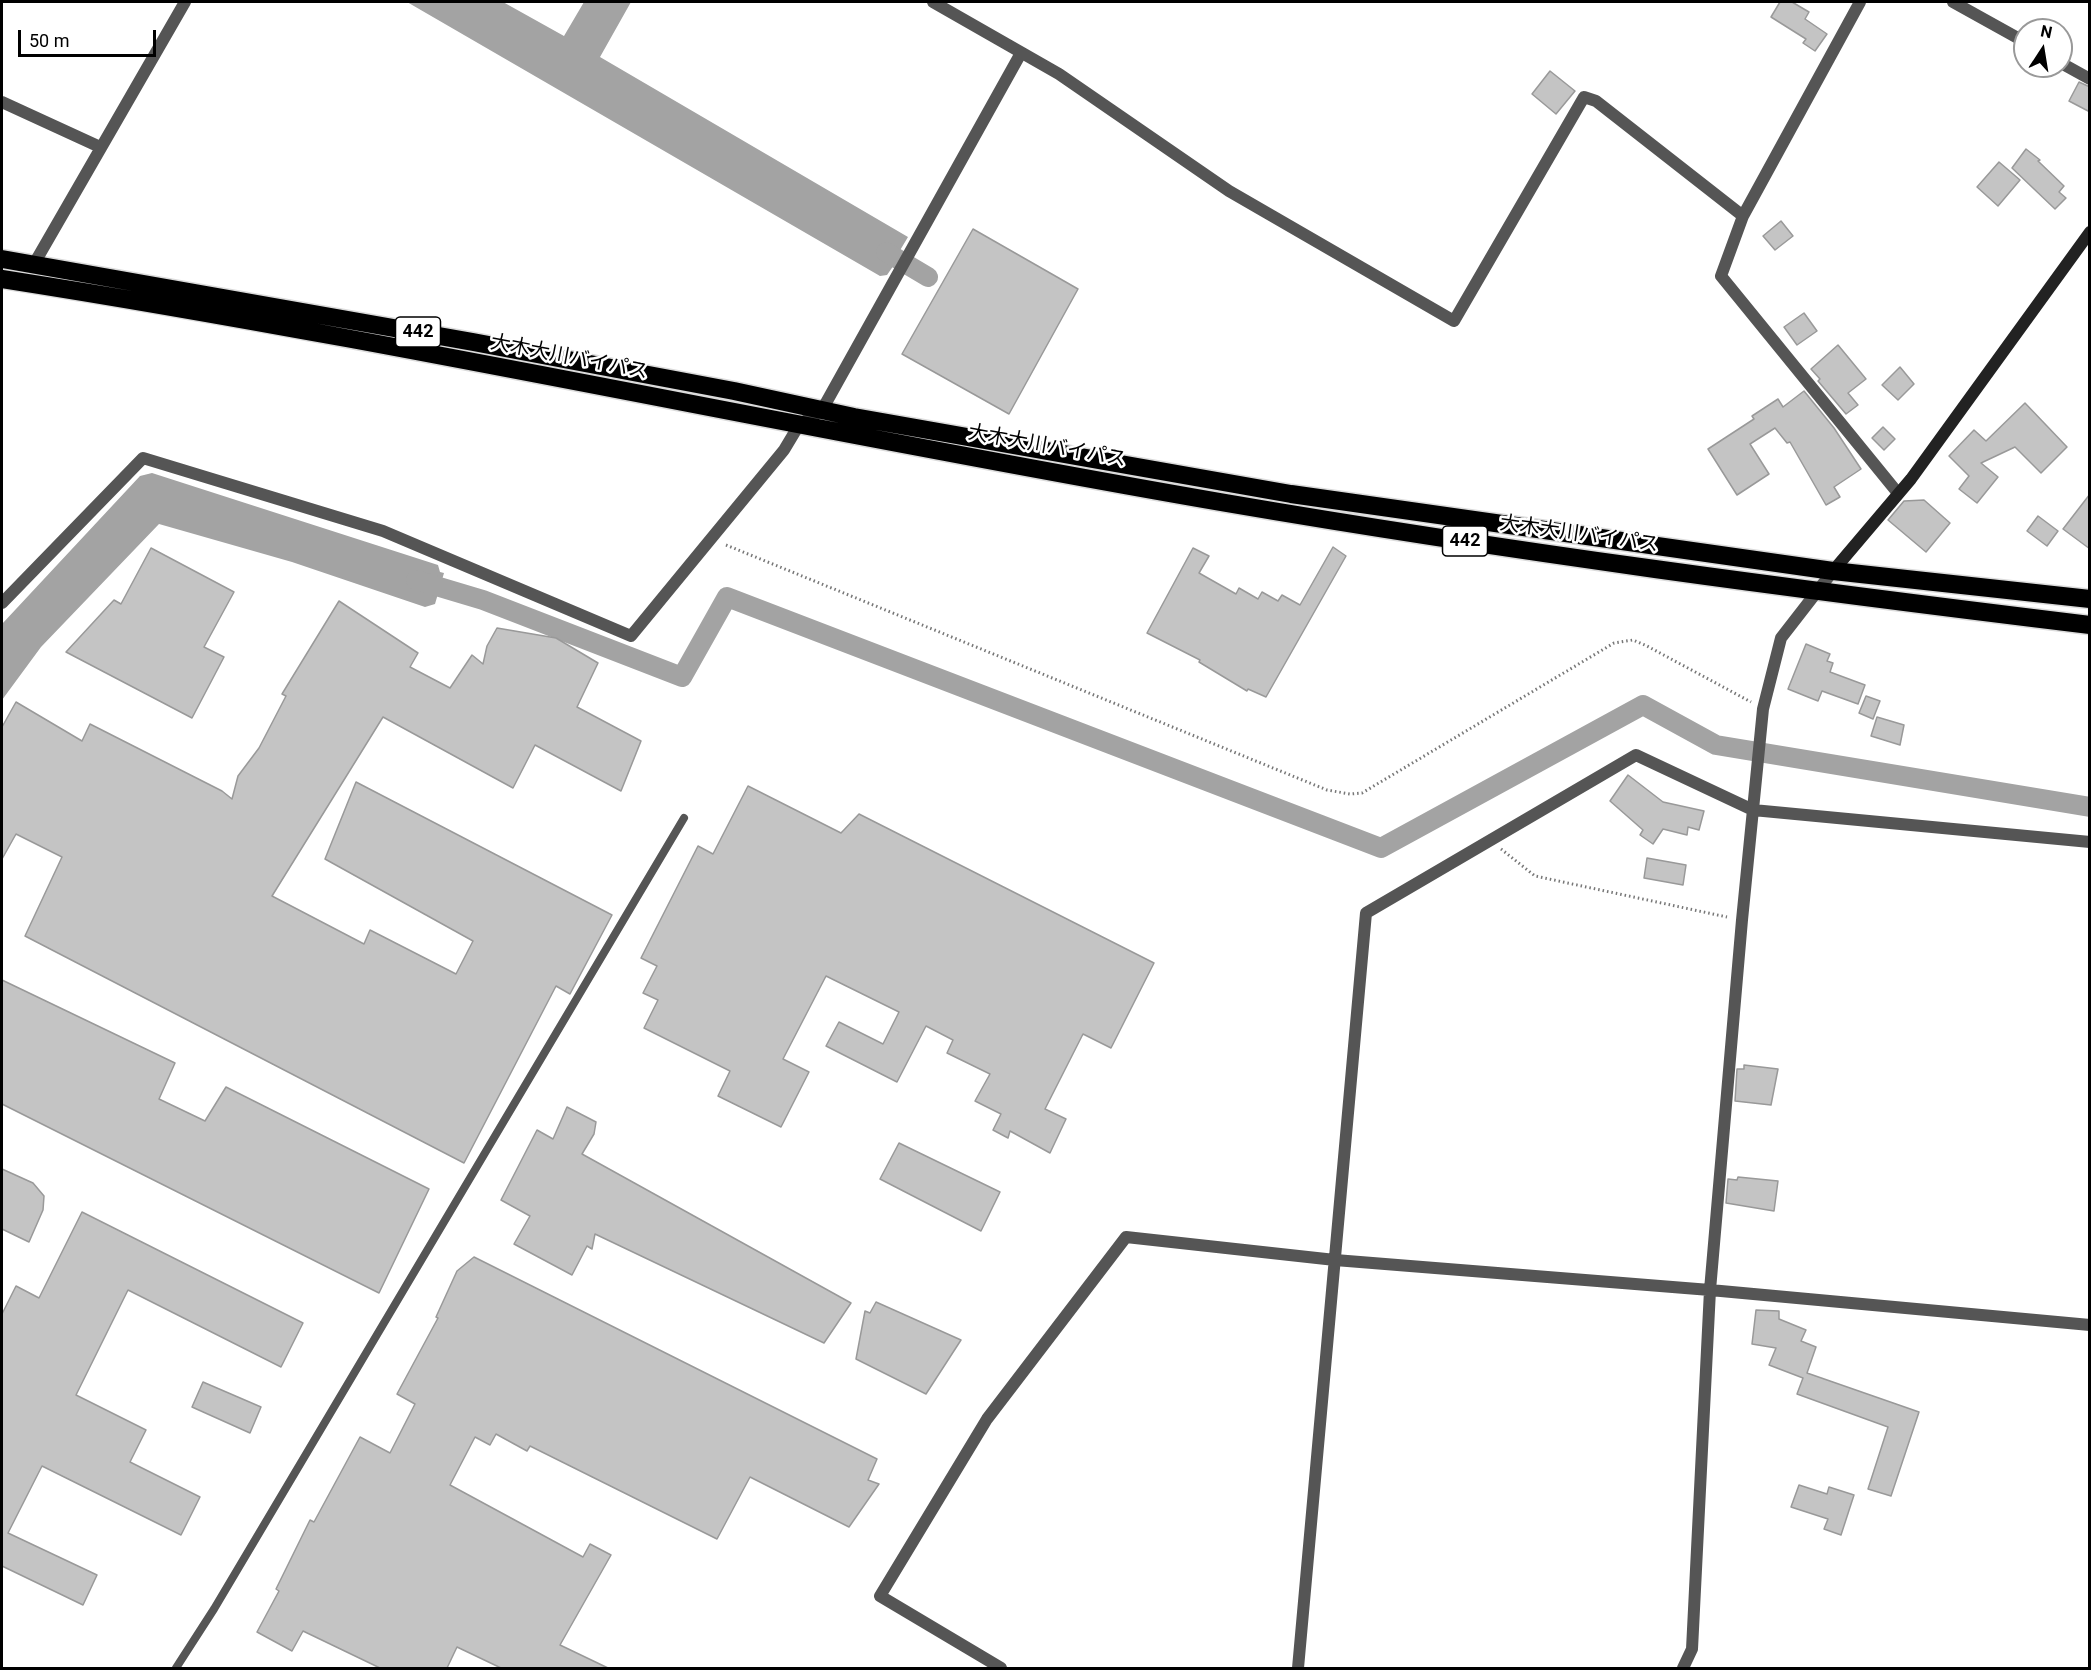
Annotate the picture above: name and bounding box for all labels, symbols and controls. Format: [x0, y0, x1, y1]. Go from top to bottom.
scale bar [21, 18, 159, 56]
north arrow [2013, 18, 2073, 78]
text: N [2039, 21, 2054, 42]
text: 50 m [29, 30, 69, 51]
road number: 442 [396, 317, 440, 347]
street label: 大木大川バイパス [488, 331, 650, 385]
street label: 大木大川バイパス [966, 421, 1128, 473]
street label: 大木大川バイパス [1498, 512, 1660, 558]
road number: 442 [1442, 526, 1488, 556]

